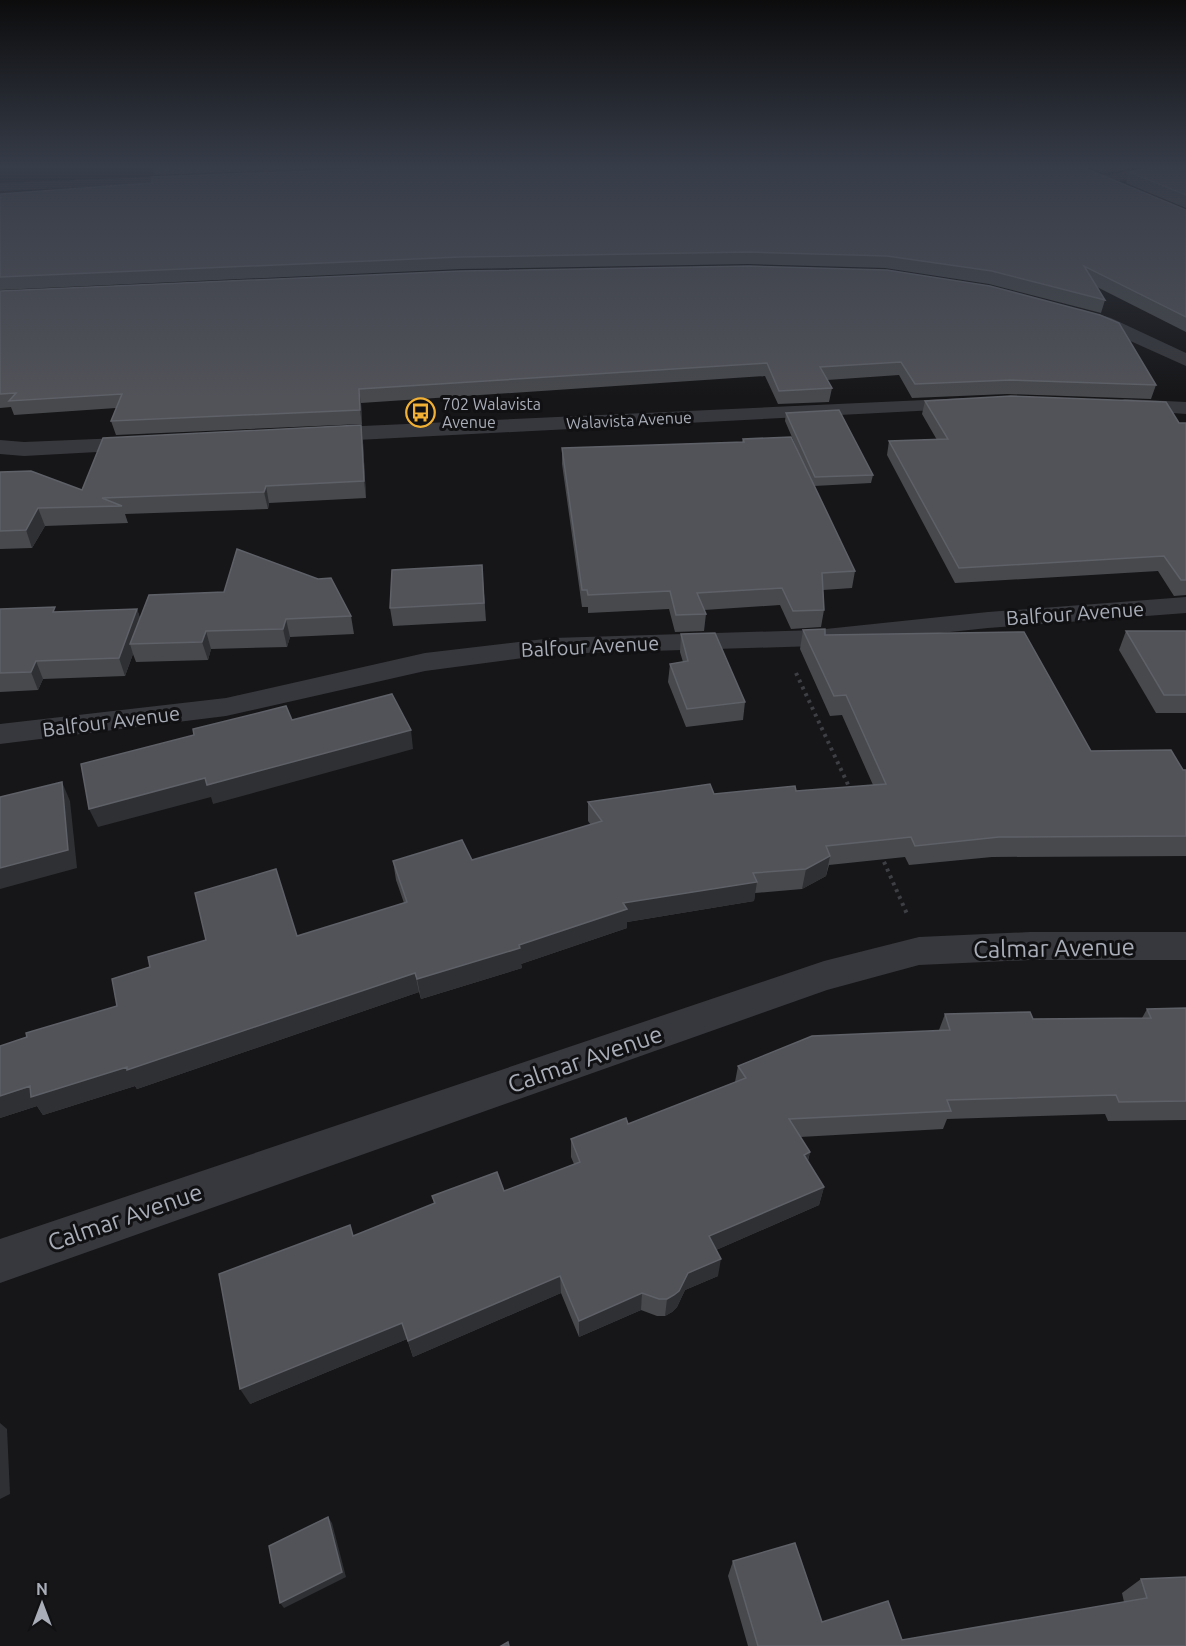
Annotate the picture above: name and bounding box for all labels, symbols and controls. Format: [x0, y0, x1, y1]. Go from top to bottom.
place label: 702 Walavista Avenue [442, 395, 541, 431]
bus stop icon: 702 Walavista Avenue [405, 397, 437, 429]
street label: Walavista Avenue [566, 408, 692, 432]
street label: Balfour Avenue [1005, 597, 1145, 629]
street label: Balfour Avenue [520, 631, 660, 661]
street label: Balfour Avenue [41, 701, 181, 741]
street label: Calmar Avenue [973, 933, 1135, 963]
street label: Calmar Avenue [504, 1020, 666, 1098]
street label: Calmar Avenue [44, 1178, 206, 1256]
north arrow [12, 1574, 72, 1634]
text: N [36, 1580, 48, 1598]

